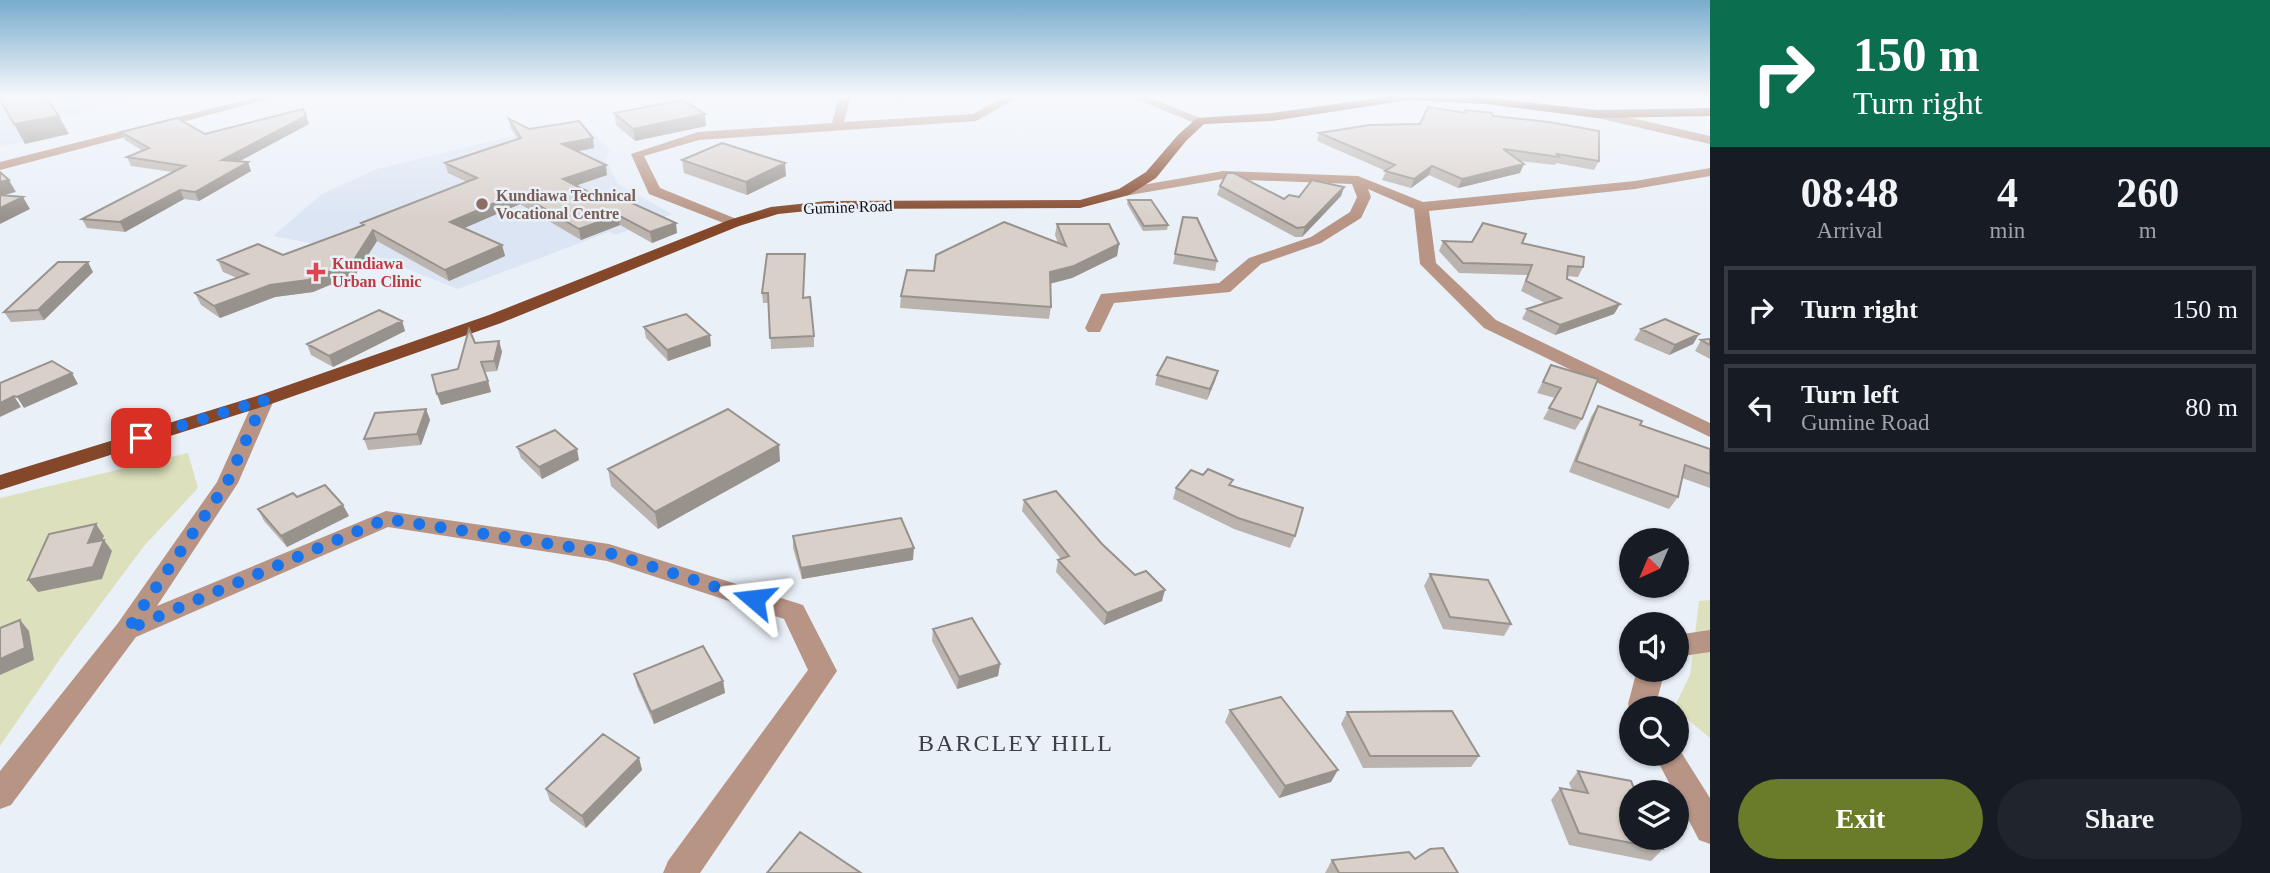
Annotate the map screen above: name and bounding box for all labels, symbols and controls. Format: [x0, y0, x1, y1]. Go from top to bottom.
text: 150 m [1853, 27, 1980, 82]
icon: right [1738, 28, 1829, 119]
text: Turn right [1853, 85, 1983, 121]
text: 08:48 [1801, 170, 1899, 216]
text: 4 [1997, 170, 2018, 216]
text: 260 [2116, 170, 2179, 216]
place label: Kundiawa Technical Vocational Centre [496, 187, 637, 222]
marker: Kundiawa Technical Vocational Centre [474, 196, 490, 212]
street label: Gumine Road [803, 197, 893, 217]
text: Arrival [1817, 218, 1883, 243]
text: min [1990, 218, 2025, 243]
text: m [2139, 218, 2157, 243]
place label: Kundiawa Urban Clinic [332, 255, 421, 290]
marker: Kundiawa Urban Clinic [306, 262, 326, 282]
icon: right [1742, 291, 1780, 329]
text: Turn right [1801, 295, 1918, 324]
text: 150 m [2172, 295, 2238, 324]
text: Turn left [1801, 380, 1899, 409]
icon: left [1742, 389, 1780, 427]
text: 80 m [2185, 393, 2238, 422]
pin [111, 408, 171, 468]
text: Gumine Road [1801, 410, 1929, 435]
icon: arrive [122, 419, 160, 457]
north arrow [1619, 528, 1689, 598]
map controls [1619, 528, 1689, 850]
position arrow [717, 562, 791, 636]
button: sound [1619, 612, 1689, 682]
button: search [1619, 696, 1689, 766]
district label: BARCLEY HILL [918, 730, 1114, 756]
button: Exit [1738, 779, 1983, 859]
button: Share [1997, 779, 2242, 859]
button: layers [1619, 780, 1689, 850]

